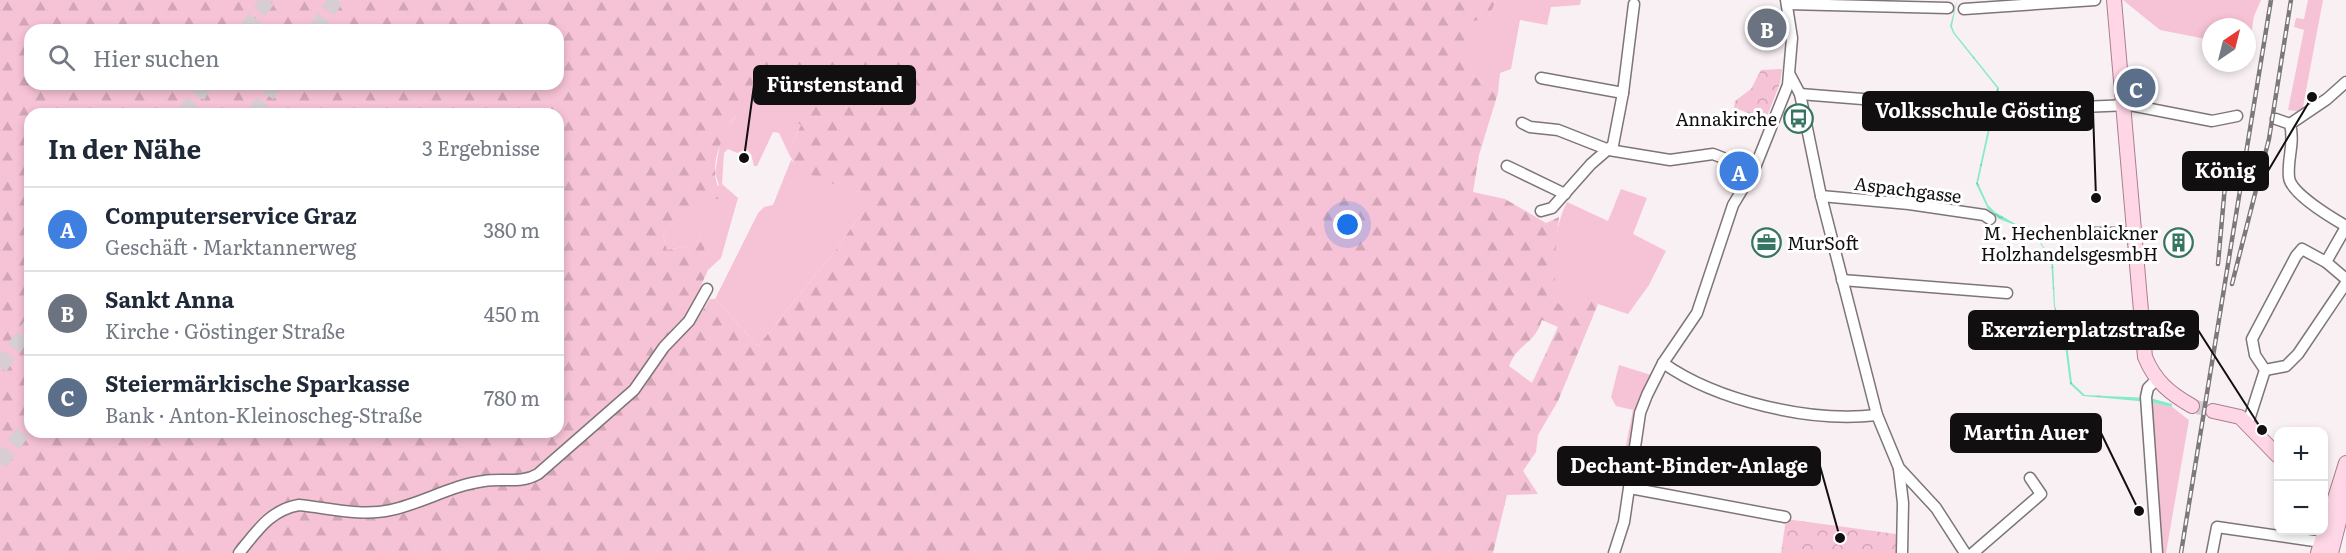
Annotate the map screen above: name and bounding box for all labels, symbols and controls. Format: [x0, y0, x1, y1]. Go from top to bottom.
pin: B [1748, 6, 1786, 51]
north arrow [2202, 18, 2256, 72]
search box [24, 24, 564, 90]
icon: search [45, 41, 78, 74]
text: Hier suchen [93, 41, 220, 74]
callout: Fürstenstand [754, 66, 915, 104]
pin: C [2116, 66, 2156, 110]
text: Fürstenstand [766, 68, 904, 98]
callout: Volksschule Gösting [1863, 92, 2093, 130]
text: Volksschule Gösting [1875, 94, 2082, 124]
bus stop icon: Annakirche [1782, 102, 1814, 134]
place label: Annakirche [1675, 105, 1777, 132]
text: In der Nähe [48, 128, 201, 167]
text: 3 Ergebnisse [422, 132, 540, 162]
pin: A [1720, 148, 1758, 194]
callout: König [2183, 152, 2268, 190]
text: König [2195, 154, 2256, 184]
street label: Aspachgasse [1853, 169, 1963, 209]
text: Computerservice Graz [105, 198, 357, 231]
your location [1333, 210, 1362, 239]
text: A [60, 214, 75, 244]
text: 380 m [483, 214, 540, 244]
place label: M. Hechenblaickner HolzhandelsgesmbH [1981, 219, 2158, 267]
office icon: MurSoft [1750, 226, 1782, 258]
building icon: M. Hechenblaickner HolzhandelsgesmbH [2163, 226, 2195, 258]
place label: MurSoft [1787, 229, 1859, 256]
text: Geschäft · Marktannerweg [105, 231, 357, 261]
text: Sankt Anna [105, 282, 234, 315]
text: B [61, 298, 74, 328]
text: 450 m [484, 298, 540, 328]
callout: Exerzierplatzstraße [1969, 311, 2198, 349]
text: Exerzierplatzstraße [1981, 313, 2185, 343]
text: Kirche · Göstinger Straße [105, 315, 345, 345]
text: Steiermärkische Sparkasse [105, 366, 410, 399]
text: C [60, 382, 75, 412]
text: 780 m [484, 382, 540, 412]
text: Bank · Anton-Kleinoscheg-Straße [105, 399, 422, 429]
callout: Martin Auer [1951, 414, 2101, 452]
text: Martin Auer [1963, 416, 2089, 446]
map controls [2274, 427, 2328, 535]
button: + [2274, 427, 2328, 481]
callout: Dechant-Binder-Anlage [1558, 447, 1820, 485]
text: Dechant-Binder-Anlage [1570, 449, 1808, 479]
button: − [2274, 481, 2328, 535]

